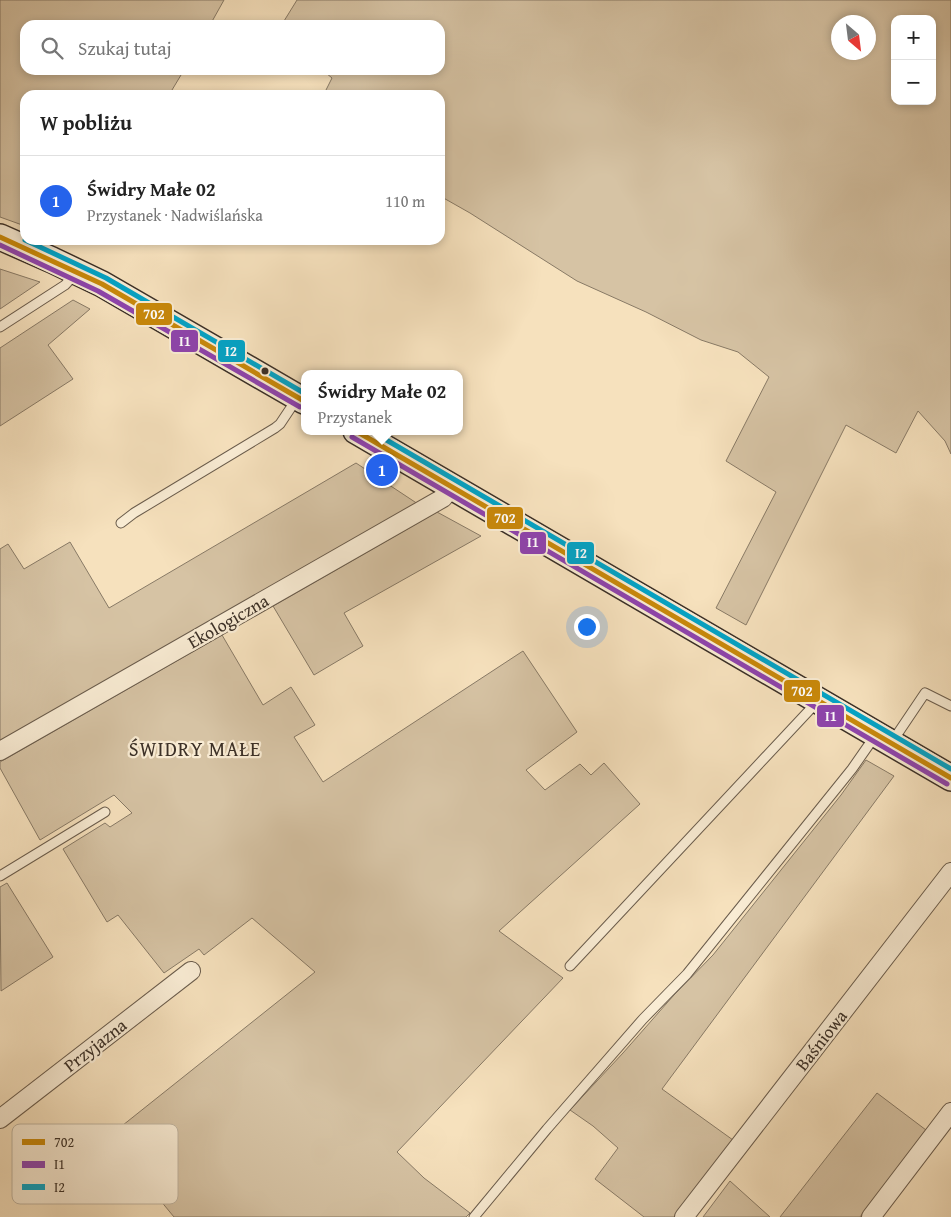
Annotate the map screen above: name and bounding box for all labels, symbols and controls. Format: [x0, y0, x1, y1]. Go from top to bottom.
north arrow [831, 15, 876, 60]
map controls [891, 15, 936, 105]
button: + [891, 15, 936, 60]
search box [20, 20, 445, 75]
icon: search [38, 34, 66, 62]
text: Szukaj tutaj [78, 34, 172, 62]
button: − [891, 60, 936, 105]
text: W pobliżu [40, 107, 132, 138]
text: Świdry Małe 02 [87, 175, 216, 203]
text: 1 [52, 189, 60, 213]
text: 110 m [385, 189, 425, 213]
text: Przystanek · Nadwiślańska [87, 203, 263, 227]
line badge: 702 [135, 302, 173, 326]
text: 702 [143, 304, 165, 324]
line badge: I1 [170, 329, 199, 353]
text: I1 [179, 331, 191, 351]
line badge: I2 [217, 339, 246, 363]
text: I2 [225, 341, 237, 361]
unlabelled marker [260, 366, 270, 376]
popup [301, 370, 463, 435]
text: Świdry Małe 02 [318, 377, 446, 405]
text: Przystanek [318, 405, 392, 429]
pin: 1 [366, 451, 398, 489]
line badge: 702 [486, 506, 524, 530]
text: 702 [494, 508, 516, 528]
line badge: I1 [519, 531, 547, 555]
text: I1 [527, 532, 539, 552]
line badge: I2 [566, 541, 595, 565]
text: I2 [575, 543, 587, 563]
street label: Ekologiczna [182, 587, 274, 655]
your location [574, 614, 600, 640]
line badge: 702 [783, 679, 821, 703]
text: 702 [791, 681, 813, 701]
line badge: I1 [816, 704, 845, 728]
text: I1 [825, 706, 837, 726]
district label: ŚWIDRY MAŁE [129, 734, 261, 763]
street label: Baśniowa [789, 1003, 854, 1076]
street label: Przyjazna [58, 1011, 133, 1078]
legend [12, 1124, 178, 1204]
text: 702 [54, 1132, 74, 1152]
text: I1 [54, 1154, 65, 1174]
text: I2 [54, 1177, 65, 1197]

